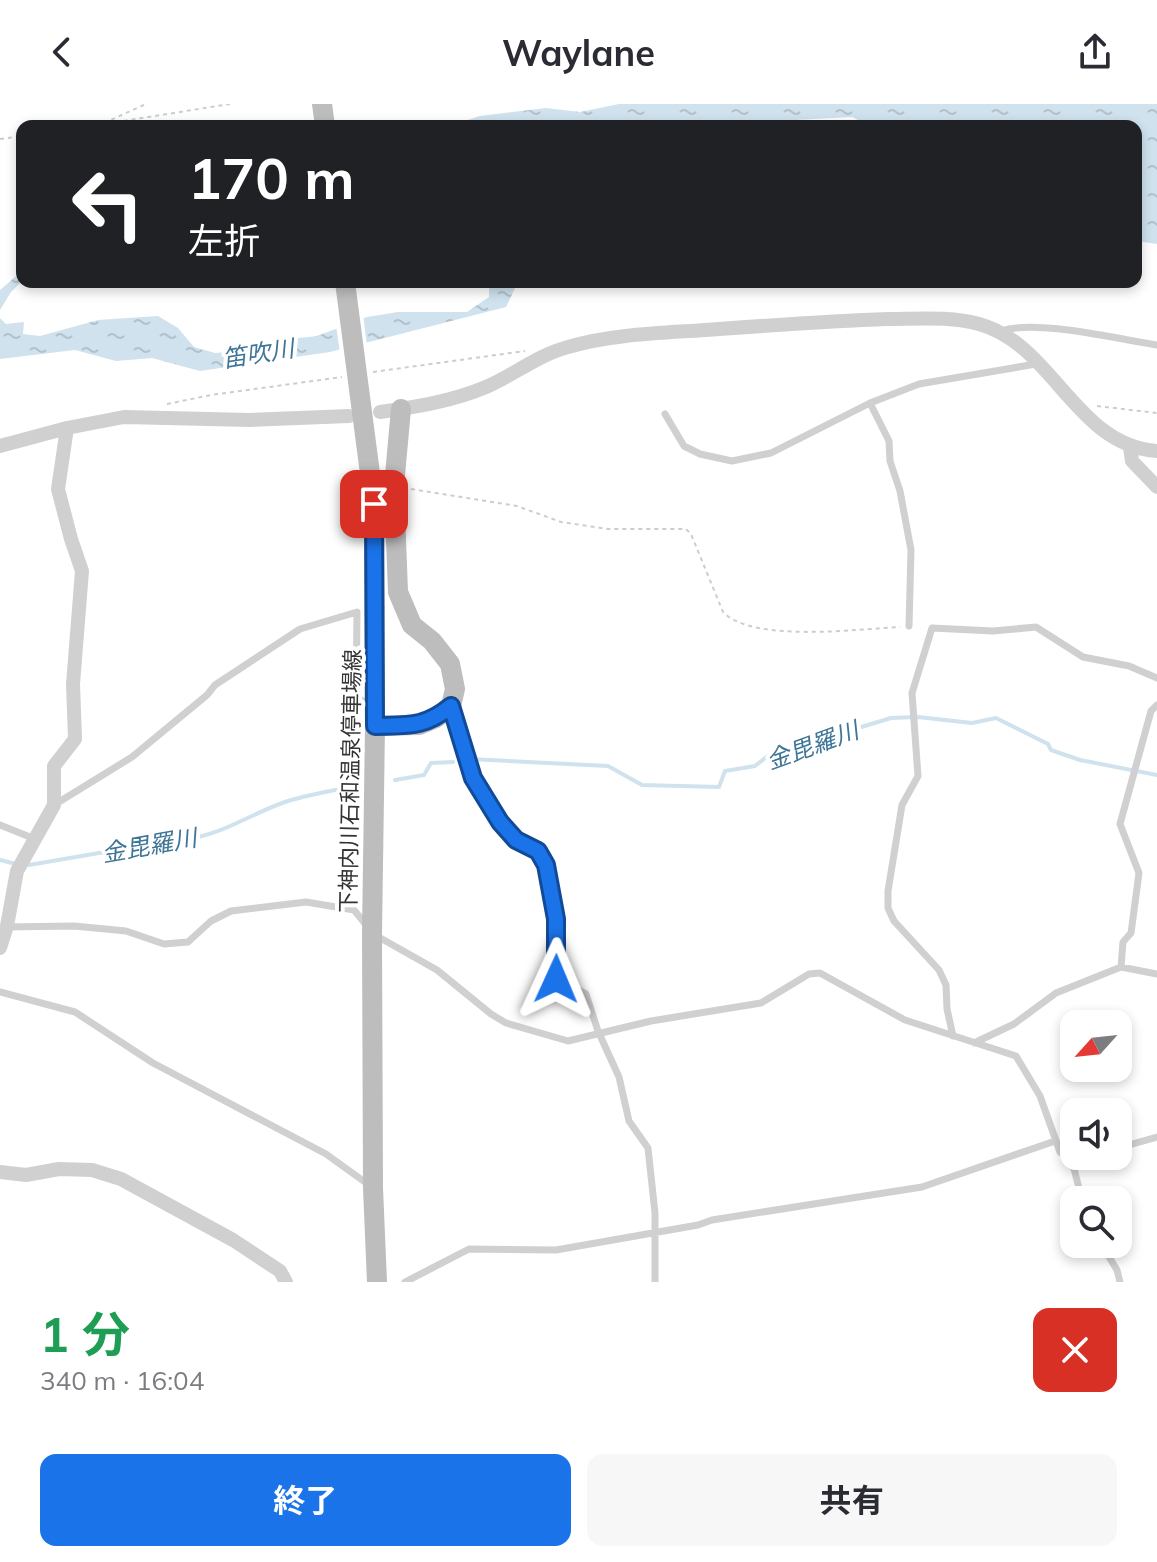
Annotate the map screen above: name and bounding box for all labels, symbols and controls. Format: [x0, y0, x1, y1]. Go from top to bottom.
icon: back [40, 30, 84, 74]
text: Waylane [502, 30, 655, 75]
icon: share [1073, 30, 1117, 74]
text: 170 m [188, 143, 355, 213]
icon: left [56, 152, 160, 256]
text: 左折 [188, 218, 260, 263]
water label: 笛吹川 [220, 332, 299, 373]
pin [340, 470, 408, 538]
icon: arrive [352, 482, 396, 526]
street label: 下神内川石和温泉停車場線 [334, 649, 366, 913]
water label: 金毘羅川 [762, 713, 865, 776]
water label: 金毘羅川 [99, 821, 202, 868]
position arrow [514, 937, 598, 1021]
north arrow [1060, 1010, 1132, 1082]
map controls [1060, 1010, 1132, 1258]
button: sound [1060, 1098, 1132, 1170]
button: search [1060, 1186, 1132, 1258]
text: 1 分 [40, 1304, 130, 1364]
button: close [1033, 1308, 1117, 1392]
text: 340 m · 16:04 [40, 1364, 204, 1397]
button: 終了 [40, 1454, 571, 1546]
button: 共有 [587, 1454, 1117, 1546]

